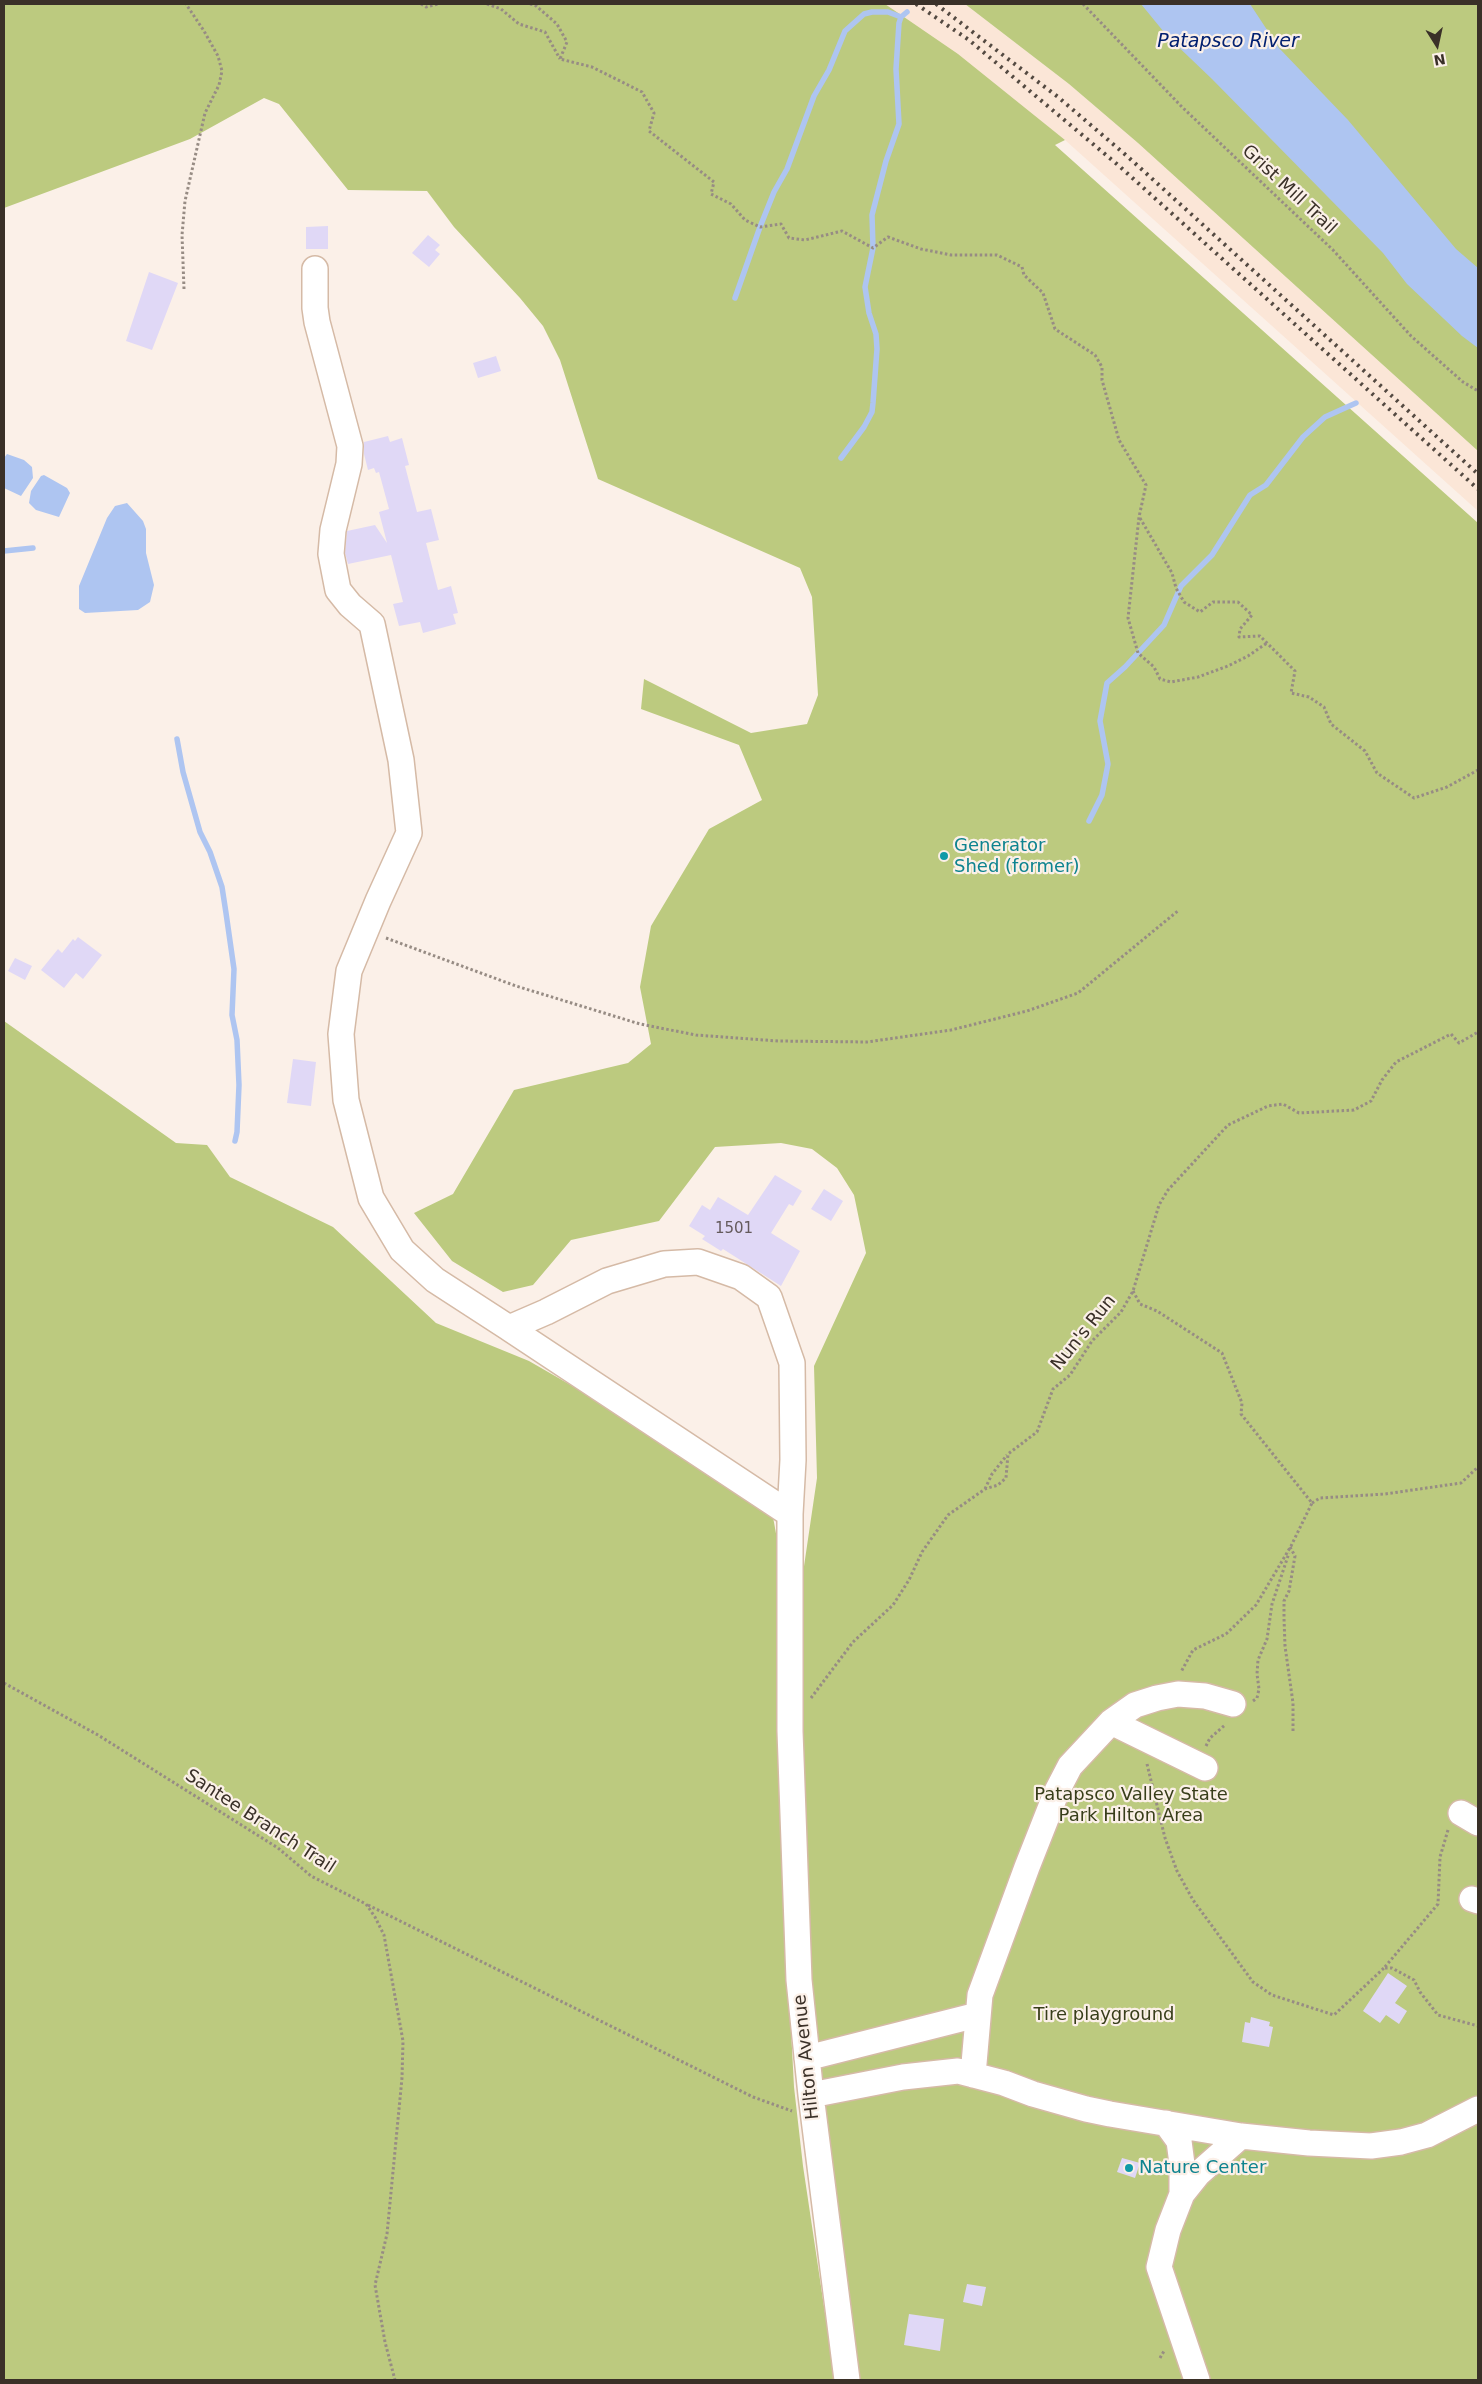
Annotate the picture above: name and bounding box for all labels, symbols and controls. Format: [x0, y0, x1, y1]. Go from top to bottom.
north arrow [1412, 20, 1462, 70]
water label: Patapsco River [1157, 31, 1299, 53]
text: N [1432, 51, 1447, 69]
street label: Grist Mill Trail [1237, 141, 1341, 239]
place label: Generator Shed (former) [954, 835, 1080, 878]
marker: Generator Shed (former) [938, 850, 950, 862]
house number: 1501 [715, 1220, 753, 1238]
street label: Nun's Run [1047, 1291, 1121, 1375]
street label: Santee Branch Trail [181, 1765, 339, 1879]
park label: Patapsco Valley State Park Hilton Area [1034, 1784, 1228, 1826]
street label: Hilton Avenue [790, 1993, 824, 2121]
park label: Tire playground [1033, 2004, 1175, 2026]
place label: Nature Center [1139, 2157, 1266, 2179]
marker: Nature Center [1123, 2162, 1135, 2174]

